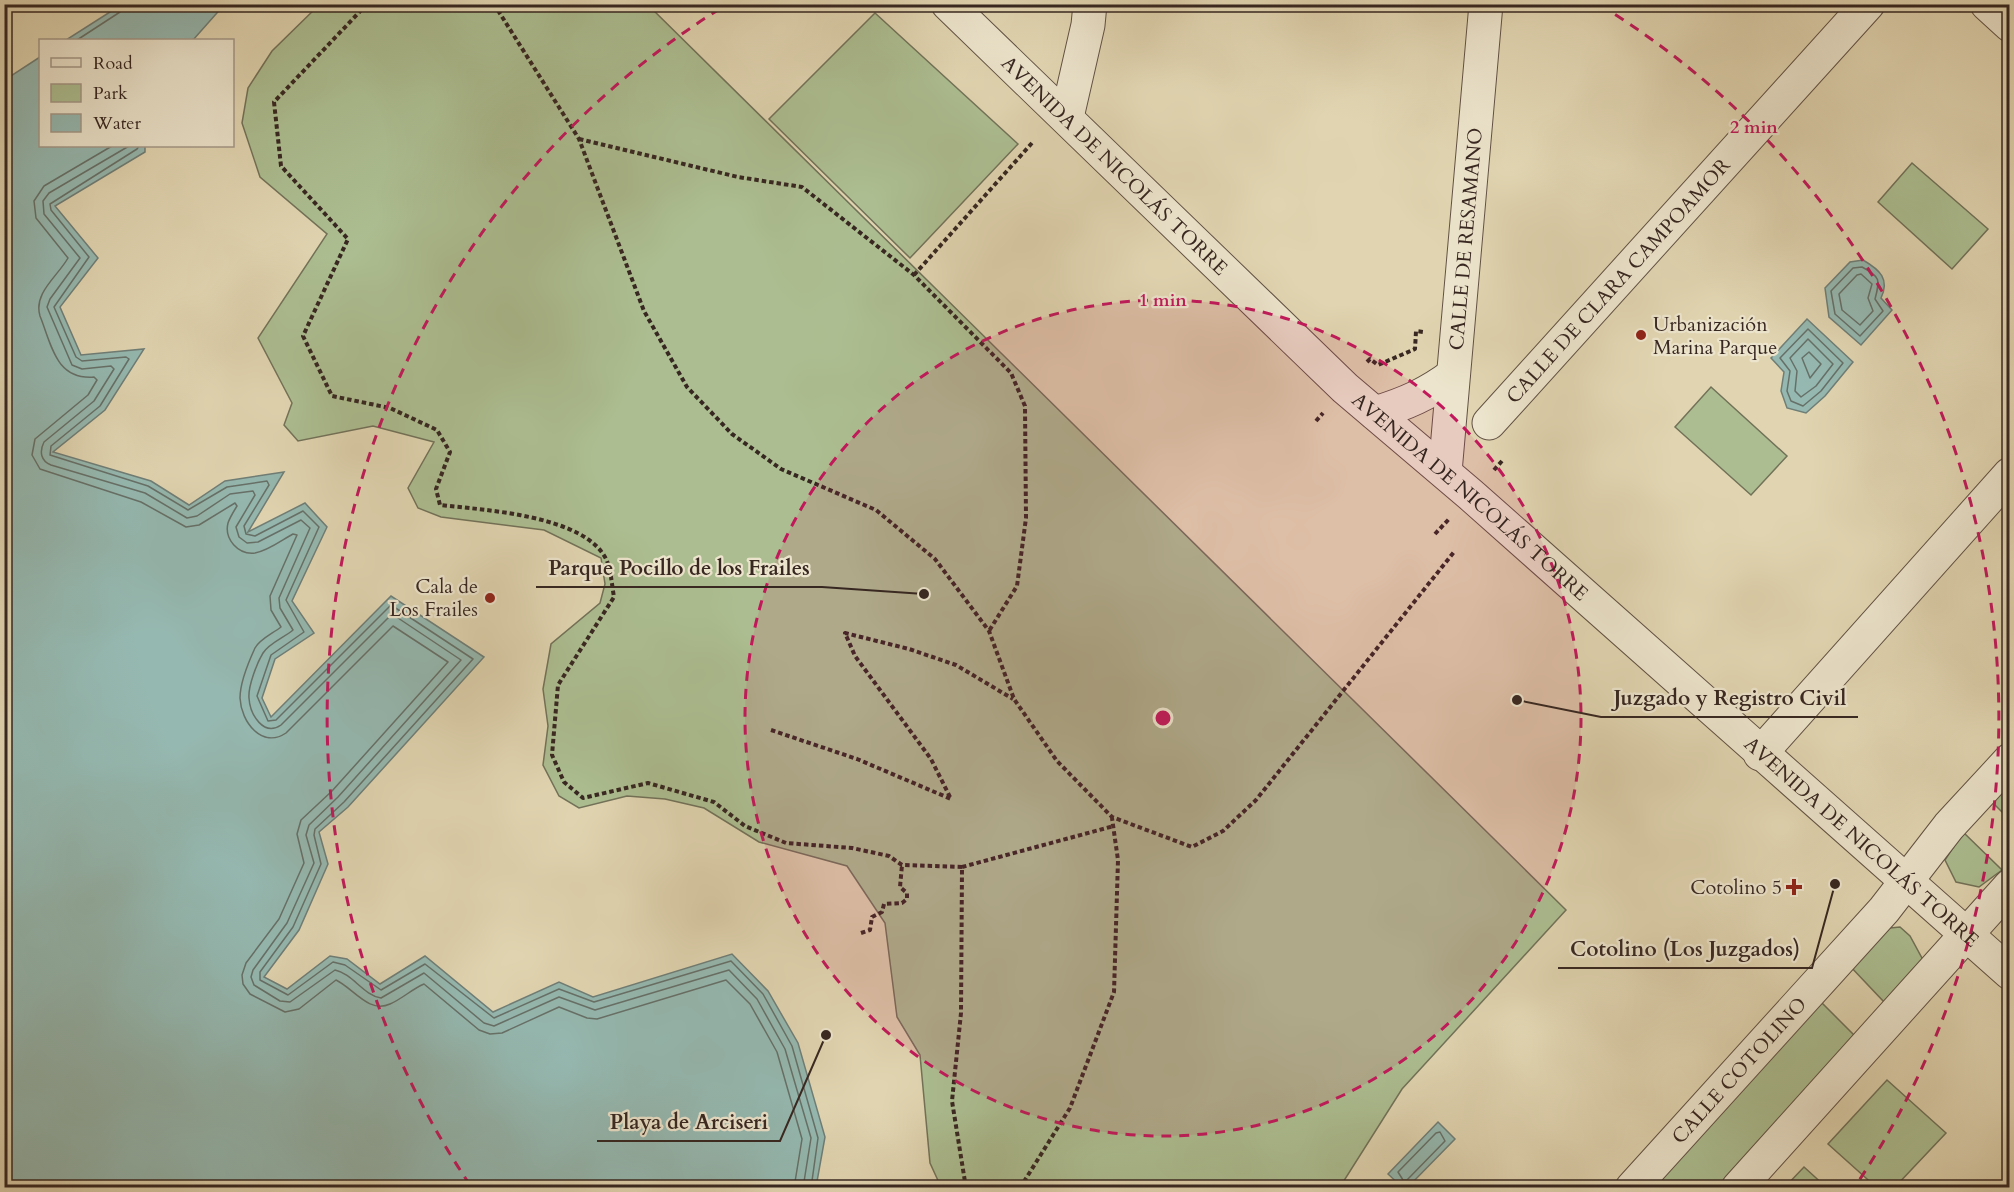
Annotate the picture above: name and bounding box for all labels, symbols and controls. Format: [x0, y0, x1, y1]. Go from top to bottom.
legend [39, 39, 234, 147]
street label: AVENIDA DE NICOLÁS TORRE [995, 50, 1234, 281]
text: Road [93, 51, 133, 76]
text: Park [93, 81, 128, 106]
text: Water [92, 111, 142, 136]
text: 2 min [1730, 115, 1778, 140]
street label: CALLE DE RESAMANO [1443, 127, 1489, 351]
street label: CALLE DE CLARA CAMPOAMOR [1500, 152, 1736, 410]
text: 1 min [1139, 288, 1187, 313]
place label: Urbanización Marina Parque [1653, 311, 1777, 361]
marker: Urbanización Marina Parque [1634, 328, 1648, 342]
street label: AVENIDA DE NICOLÁS TORRE [1346, 387, 1594, 607]
callout: Parque Pocillo de los Frailes [536, 548, 822, 587]
text: Parque Pocillo de los Frailes [548, 554, 810, 583]
place label: Cala de Los Frailes [389, 573, 478, 623]
marker: Cala de Los Frailes [483, 591, 497, 605]
callout: Juzgado y Registro Civil [1601, 678, 1858, 717]
text: Juzgado y Registro Civil [1611, 684, 1846, 713]
centre of rings [1153, 708, 1173, 728]
street label: AVENIDA DE NICOLÁS TORRE [1738, 731, 1985, 953]
place label: Cotolino 5 [1690, 874, 1782, 901]
marker: Cotolino 5 [1787, 880, 1801, 894]
callout: Cotolino (Los Juzgados) [1558, 929, 1812, 968]
text: Cotolino (Los Juzgados) [1570, 935, 1800, 964]
street label: CALLE COTOLINO [1666, 991, 1813, 1150]
callout: Playa de Arciseri [597, 1102, 780, 1141]
text: Playa de Arciseri [610, 1108, 769, 1137]

